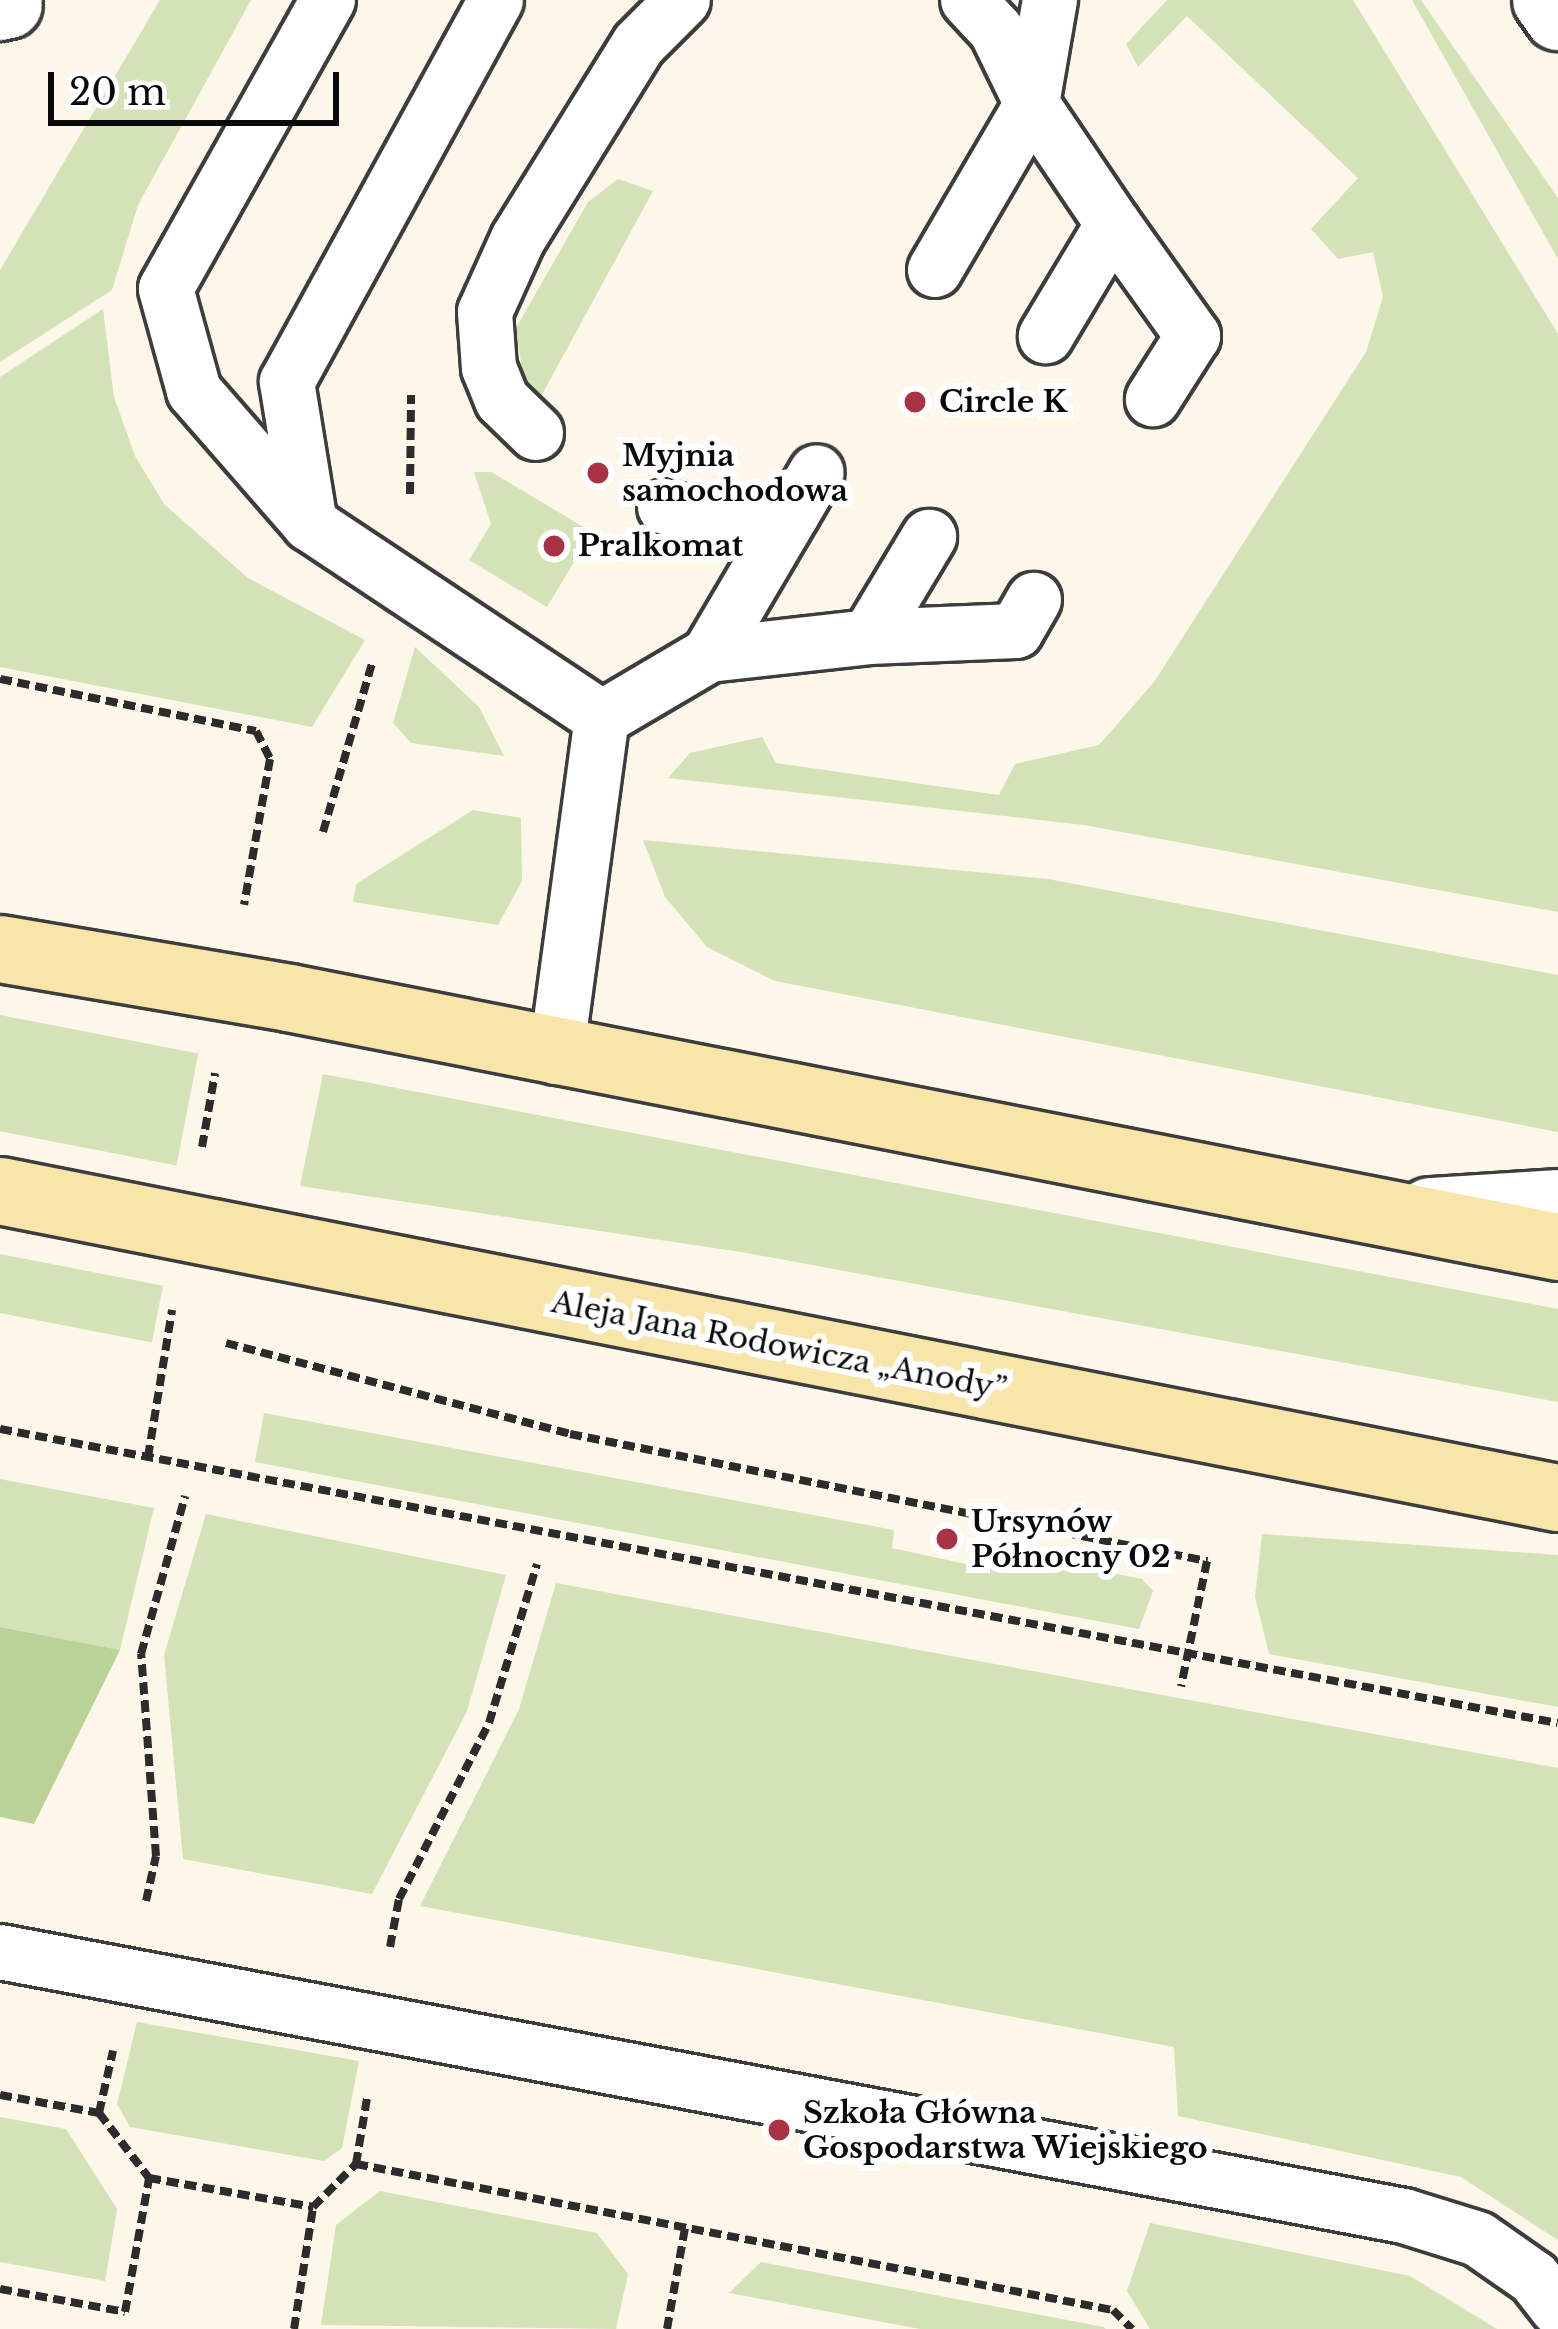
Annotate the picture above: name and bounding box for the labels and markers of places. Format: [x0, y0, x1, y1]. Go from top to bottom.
place label: Circle K [939, 384, 1067, 420]
marker: Circle K [902, 389, 928, 415]
place label: Myjnia samochodowa [622, 438, 848, 508]
marker: Myjnia samochodowa [585, 460, 611, 486]
place label: Pralkomat [578, 528, 743, 564]
marker: Pralkomat [541, 533, 567, 559]
place label: Ursynów Północny 02 [971, 1504, 1171, 1574]
marker: Ursynów Północny 02 [934, 1526, 960, 1552]
place label: Szkoła Główna Gospodarstwa Wiejskiego [803, 2095, 1209, 2166]
marker: Szkoła Główna Gospodarstwa Wiejskiego [766, 2117, 792, 2143]

